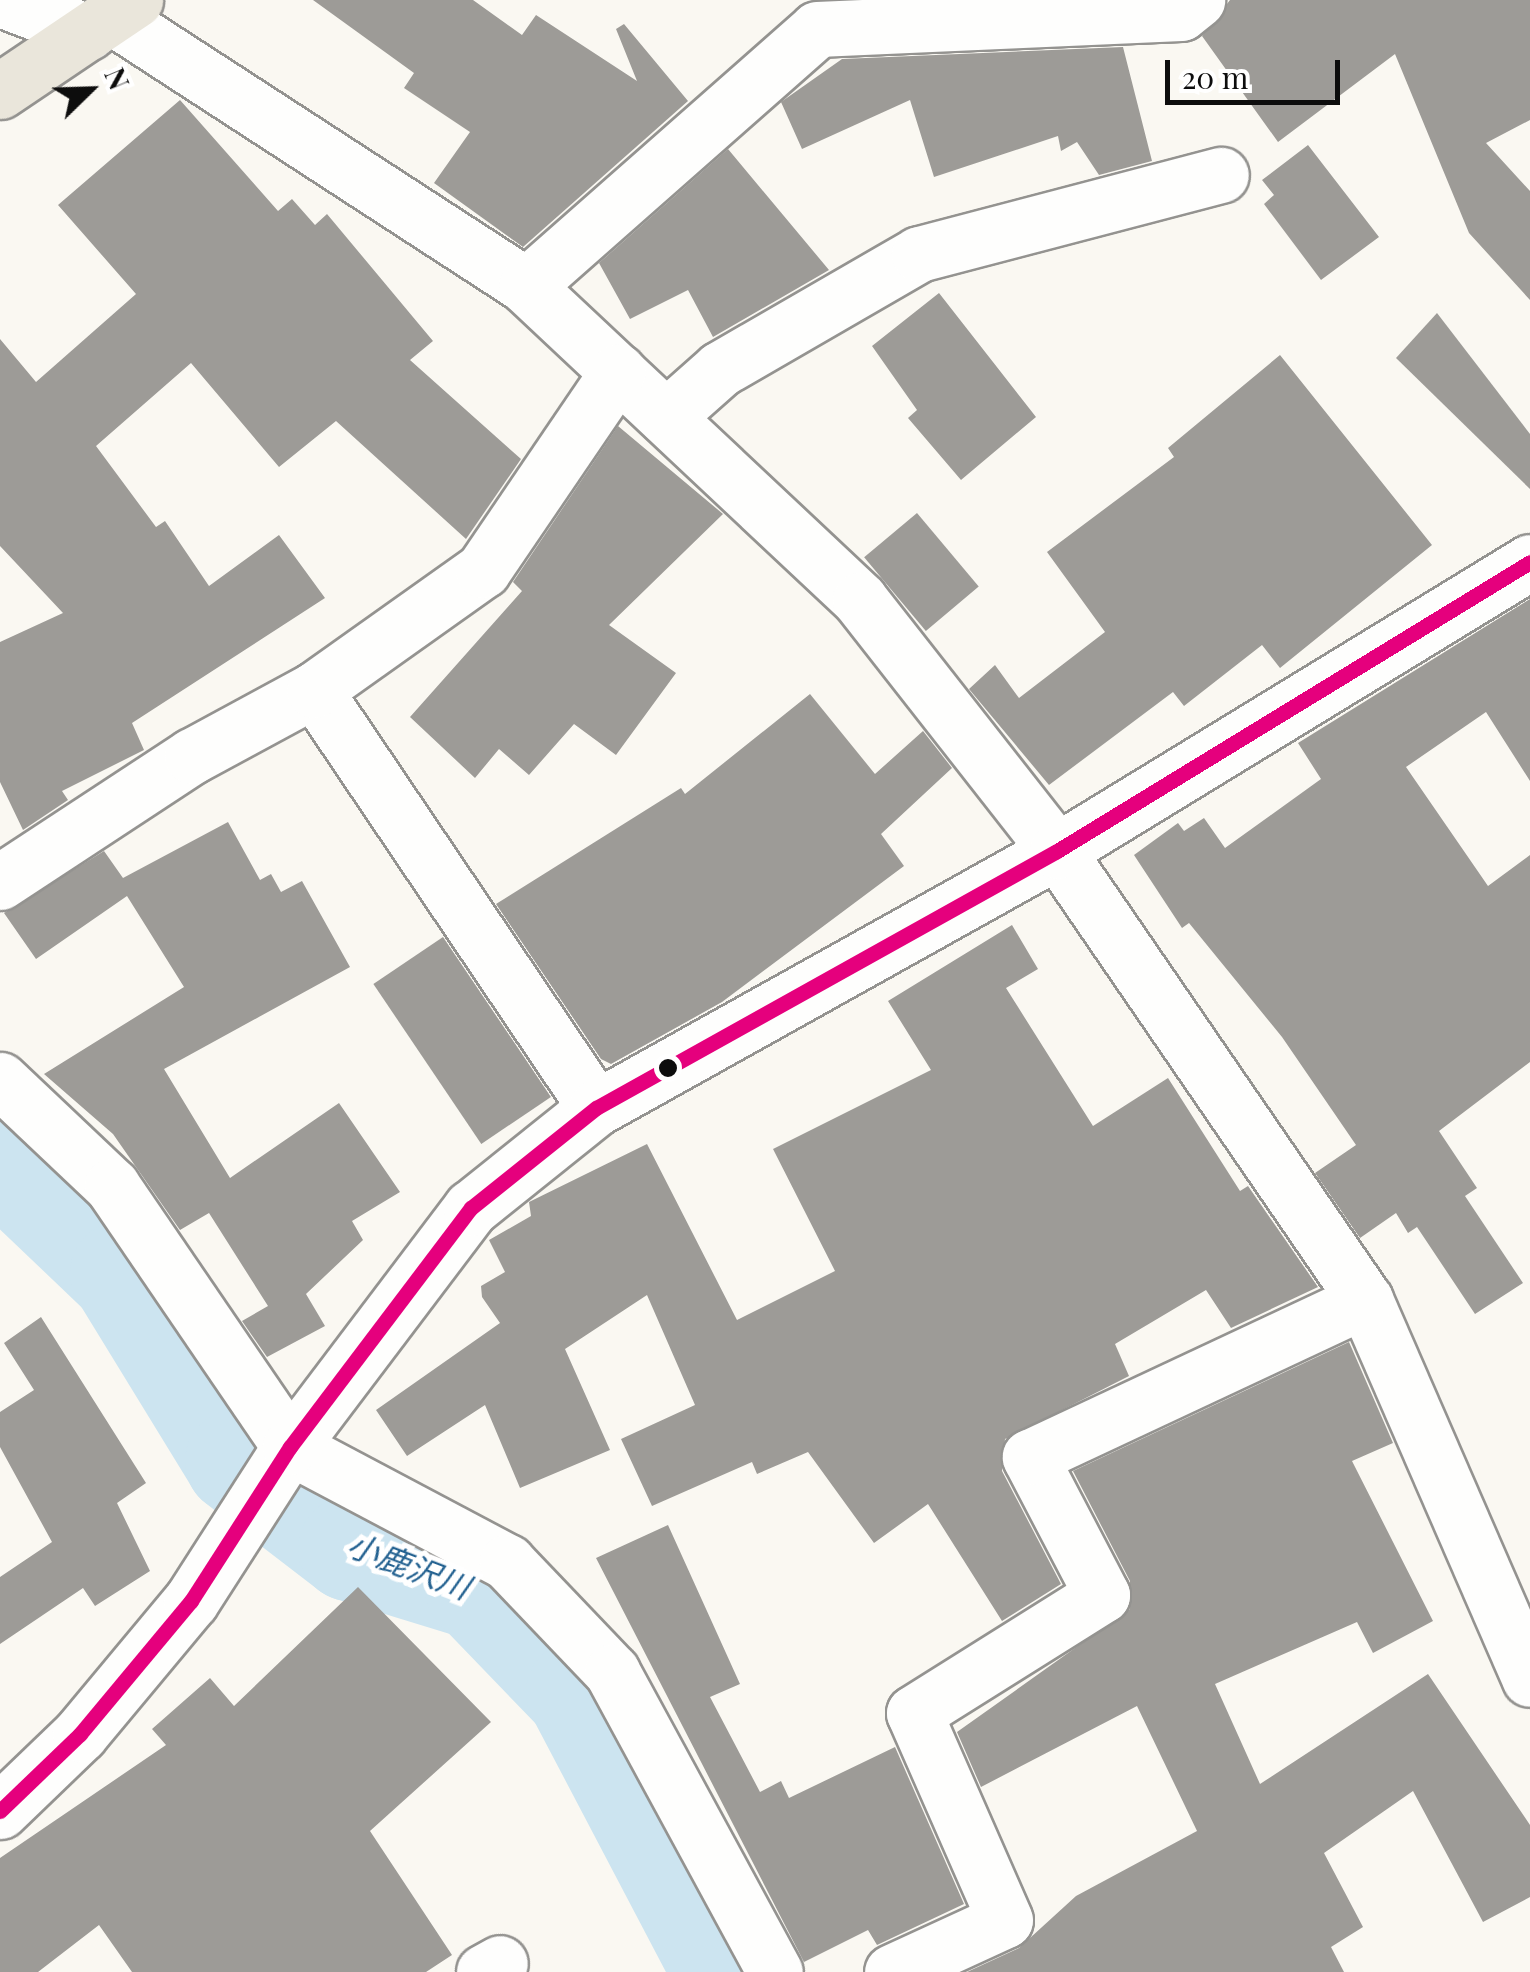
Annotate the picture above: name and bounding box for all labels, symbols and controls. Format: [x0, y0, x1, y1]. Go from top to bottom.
north arrow [40, 40, 140, 140]
scale bar [1170, 40, 1345, 102]
text: 20 m [1182, 57, 1248, 97]
text: N [97, 62, 139, 95]
unlabelled marker [658, 1058, 678, 1078]
water label: 小鹿沢川 [342, 1524, 476, 1606]

